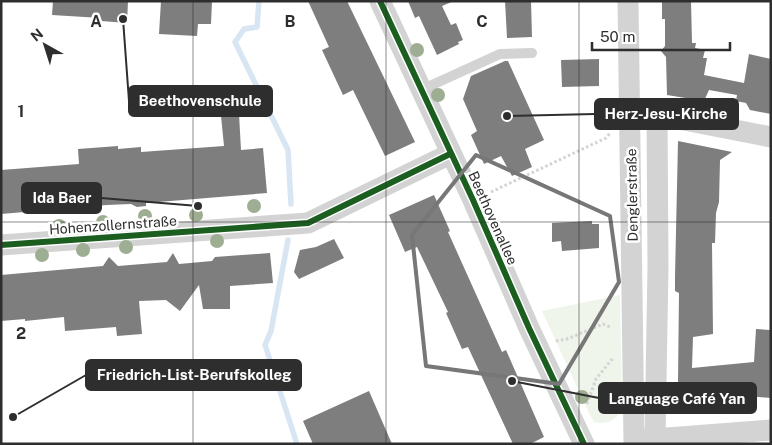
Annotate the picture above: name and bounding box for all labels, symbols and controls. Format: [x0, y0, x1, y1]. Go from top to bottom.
text: A [90, 12, 102, 31]
text: B [285, 12, 296, 31]
text: C [476, 12, 488, 31]
north arrow [20, 20, 70, 70]
scale bar [592, 20, 730, 52]
text: N [28, 25, 46, 45]
text: 50 m [600, 28, 635, 45]
callout: Beethovenschule [129, 86, 272, 116]
text: Beethovenschule [138, 92, 262, 109]
callout: Herz-Jesu-Kirche [595, 99, 738, 129]
text: 1 [18, 102, 24, 121]
text: Herz-Jesu-Kirche [605, 105, 727, 122]
street label: Denglerstraße [623, 148, 641, 242]
street label: Beethovenallee [465, 169, 521, 267]
callout: Ida Baer [22, 183, 101, 213]
text: Ida Baer [32, 189, 92, 206]
street label: Hohenzollernstraße [49, 213, 177, 237]
text: 2 [16, 324, 26, 343]
callout: Friedrich-List-Berufskolleg [86, 360, 301, 390]
text: Friedrich-List-Berufskolleg [97, 366, 292, 383]
callout: Language Café Yan [599, 383, 756, 413]
text: Language Café Yan [609, 390, 746, 407]

